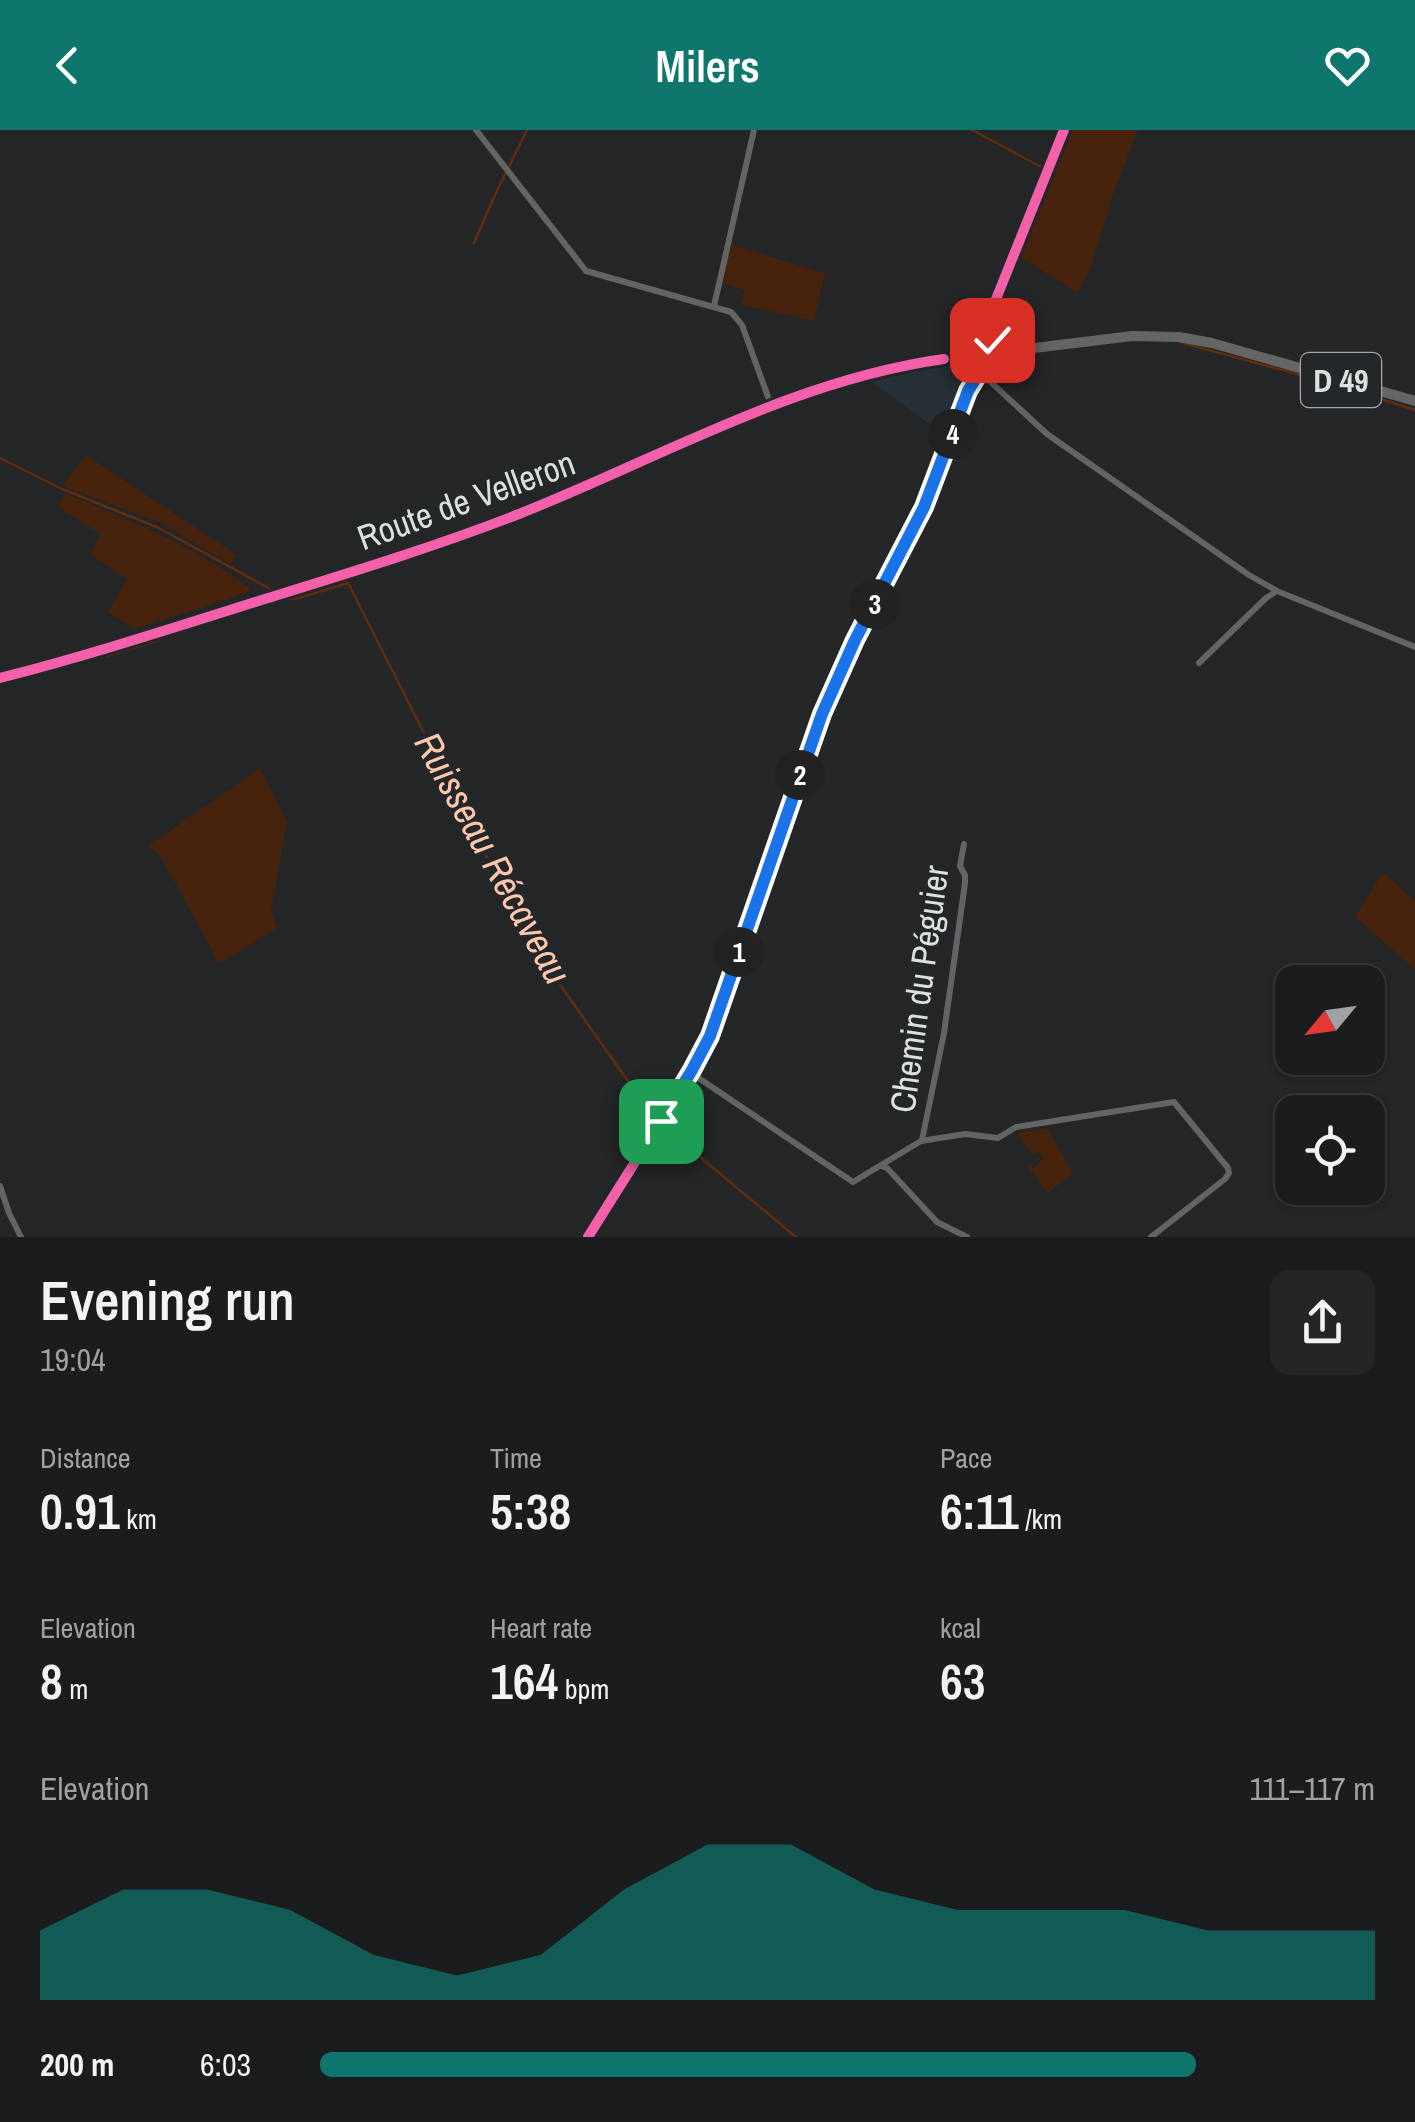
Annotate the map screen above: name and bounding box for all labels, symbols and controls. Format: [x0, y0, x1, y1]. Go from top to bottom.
text: Milers [655, 35, 760, 96]
icon: back [40, 38, 95, 93]
icon: heart [1320, 38, 1375, 93]
pin [950, 298, 1035, 383]
icon: check [965, 313, 1020, 368]
road number: D 49 [1301, 353, 1381, 407]
pin: 4 [928, 409, 978, 459]
text: 4 [947, 415, 959, 453]
street label: Route de Velleron [351, 439, 581, 561]
pin: 3 [850, 579, 900, 629]
text: 3 [869, 585, 881, 623]
water label: Ruisseau Récaveau [403, 723, 583, 993]
pin: 2 [775, 750, 825, 800]
text: 2 [794, 756, 806, 794]
street label: Chemin du Péguier [878, 862, 960, 1116]
pin: 1 [714, 927, 764, 977]
text: 1 [733, 933, 745, 971]
north arrow [1275, 965, 1385, 1075]
map controls [1275, 965, 1385, 1205]
pin [619, 1079, 704, 1164]
icon: arrive [634, 1094, 689, 1149]
button: locate [1275, 1095, 1385, 1205]
text: Evening run [40, 1263, 295, 1337]
button: share [1270, 1270, 1375, 1375]
text: 19:04 [40, 1338, 106, 1381]
text: Distance [40, 1439, 131, 1477]
text: Time [490, 1439, 542, 1477]
text: Pace [940, 1439, 992, 1477]
text: 0.91 [40, 1477, 120, 1545]
text: 5:38 [490, 1477, 571, 1545]
text: 6:11 [940, 1477, 1019, 1545]
text: km [120, 1500, 157, 1538]
text: /km [1019, 1500, 1062, 1538]
text: Elevation [40, 1609, 136, 1647]
text: Heart rate [490, 1609, 592, 1647]
text: kcal [940, 1609, 981, 1647]
text: 8 [40, 1647, 63, 1715]
text: 164 [490, 1647, 558, 1715]
text: 63 [940, 1647, 986, 1715]
text: m [63, 1670, 88, 1708]
text: bpm [558, 1670, 609, 1708]
text: Elevation [40, 1767, 149, 1810]
text: 111–117 m [1249, 1767, 1375, 1810]
text: 200 m [40, 2043, 114, 2086]
text: 6:03 [200, 2043, 251, 2086]

